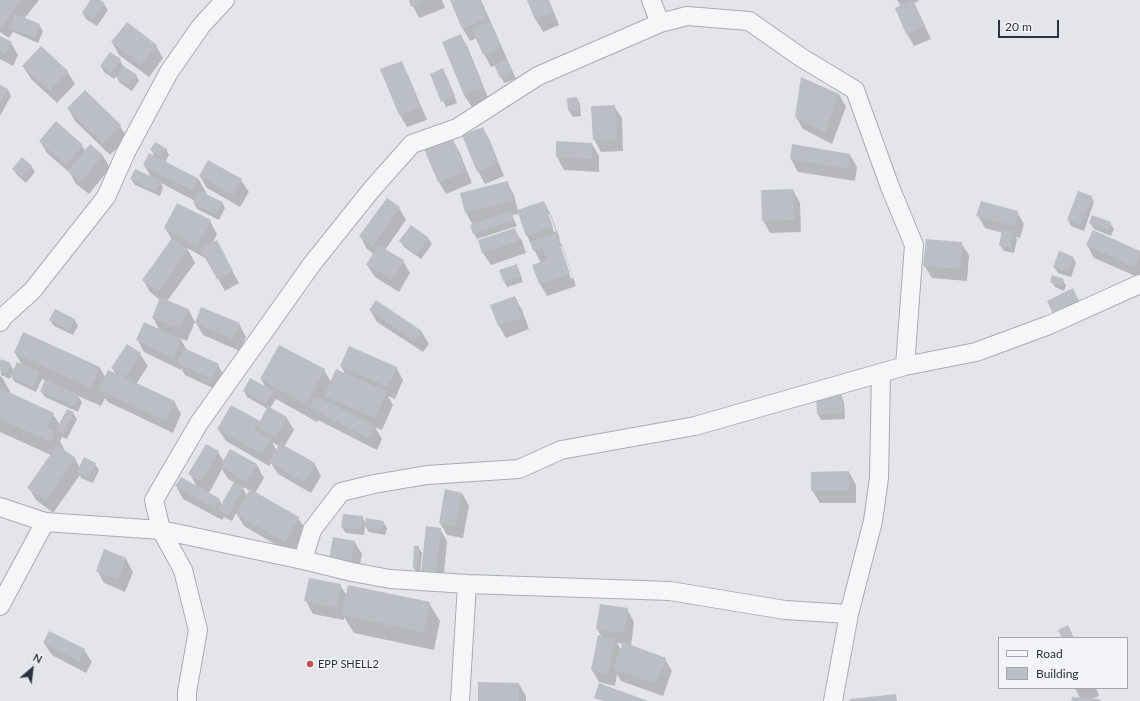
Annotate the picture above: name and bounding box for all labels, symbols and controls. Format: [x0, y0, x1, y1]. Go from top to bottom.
scale bar [1000, 12, 1061, 38]
text: 20 m [1005, 19, 1032, 34]
legend [998, 637, 1128, 689]
text: Road [1036, 646, 1063, 661]
north arrow [12, 649, 52, 689]
text: N [31, 650, 45, 666]
place label: EPP SHELL2 [318, 657, 379, 671]
marker: EPP SHELL2 [305, 659, 315, 669]
text: Building [1036, 666, 1079, 681]

